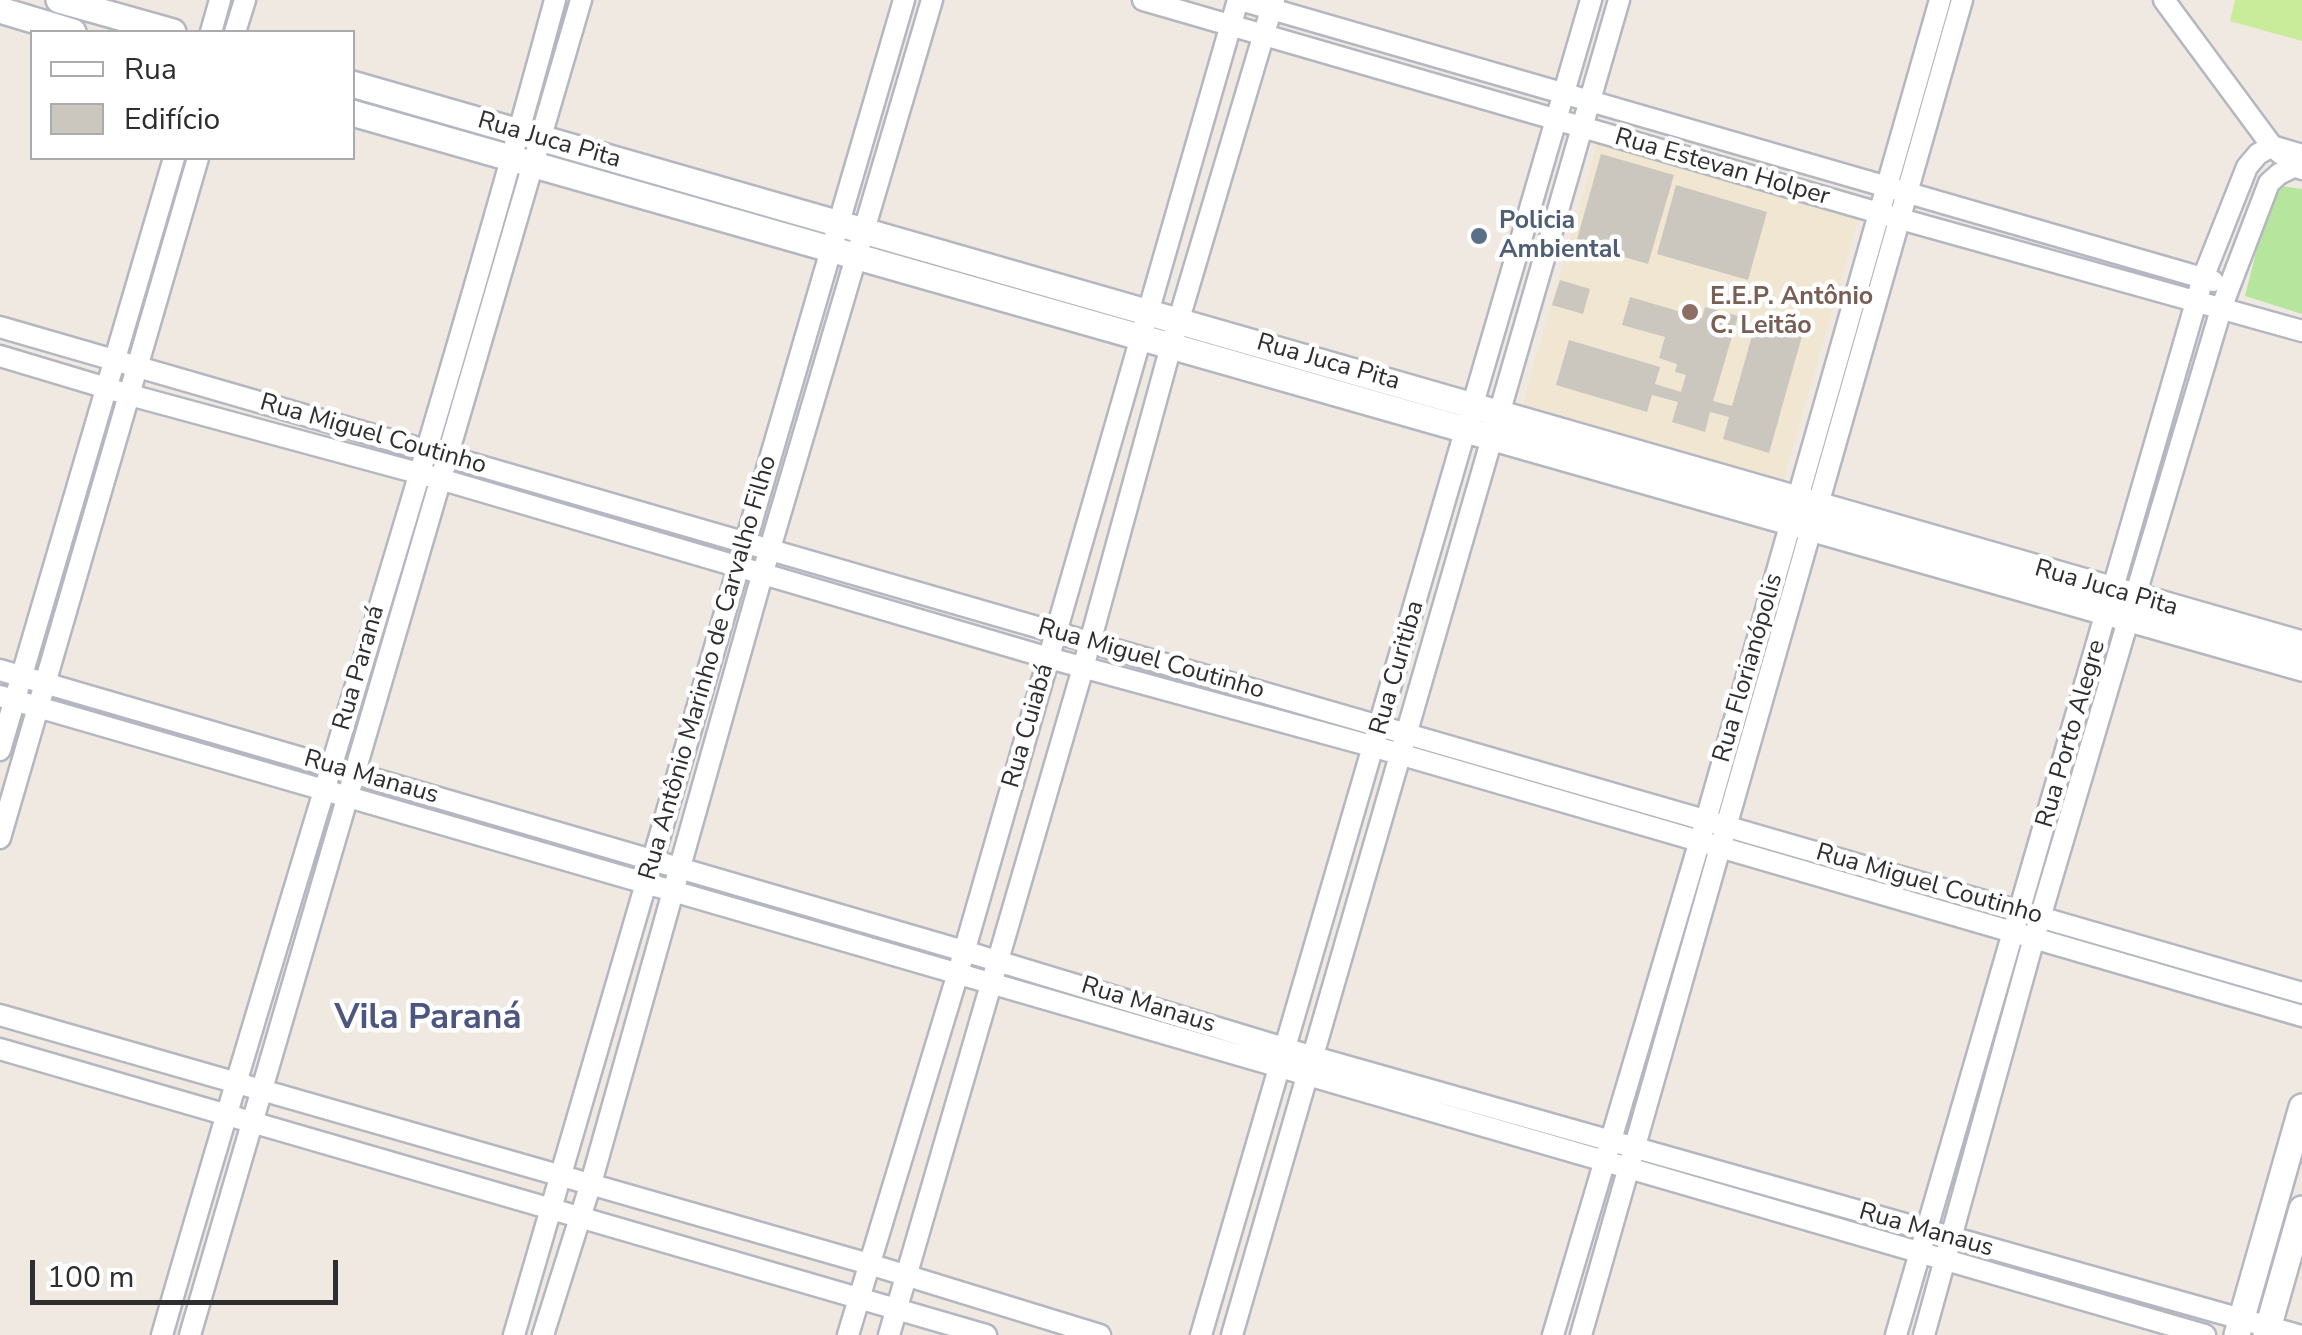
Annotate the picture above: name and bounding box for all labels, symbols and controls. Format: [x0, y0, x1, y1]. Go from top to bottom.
legend [30, 30, 355, 160]
text: Rua [124, 49, 177, 90]
text: Edifício [124, 99, 220, 140]
street label: Rua Juca Pita [474, 106, 624, 176]
street label: Rua Estevan Holper [1611, 123, 1833, 213]
place label: Policia Ambiental [1499, 207, 1620, 266]
marker: Policia Ambiental [1468, 225, 1490, 247]
place label: E.E.P. Antônio C. Leitão [1710, 283, 1873, 342]
marker: E.E.P. Antônio C. Leitão [1679, 301, 1701, 323]
street label: Rua Juca Pita [1253, 328, 1403, 398]
street label: Rua Miguel Coutinho [256, 388, 490, 482]
street label: Rua Antônio Marinho de Carvalho Filho [634, 452, 784, 884]
street label: Rua Juca Pita [2031, 554, 2181, 624]
street label: Rua Florianópolis [1708, 570, 1790, 766]
street label: Rua Curitiba [1365, 597, 1431, 739]
street label: Rua Paraná [328, 602, 392, 734]
street label: Rua Miguel Coutinho [1034, 613, 1268, 707]
street label: Rua Porto Alegre [2031, 637, 2113, 831]
street label: Rua Cuiabá [997, 660, 1061, 792]
street label: Rua Manaus [300, 744, 442, 812]
street label: Rua Miguel Coutinho [1812, 838, 2046, 932]
street label: Rua Manaus [1077, 971, 1219, 1041]
district label: Vila Paraná [334, 999, 522, 1041]
street label: Rua Manaus [1855, 1197, 1997, 1265]
scale bar [35, 1240, 342, 1302]
text: 100 m [47, 1257, 134, 1298]

